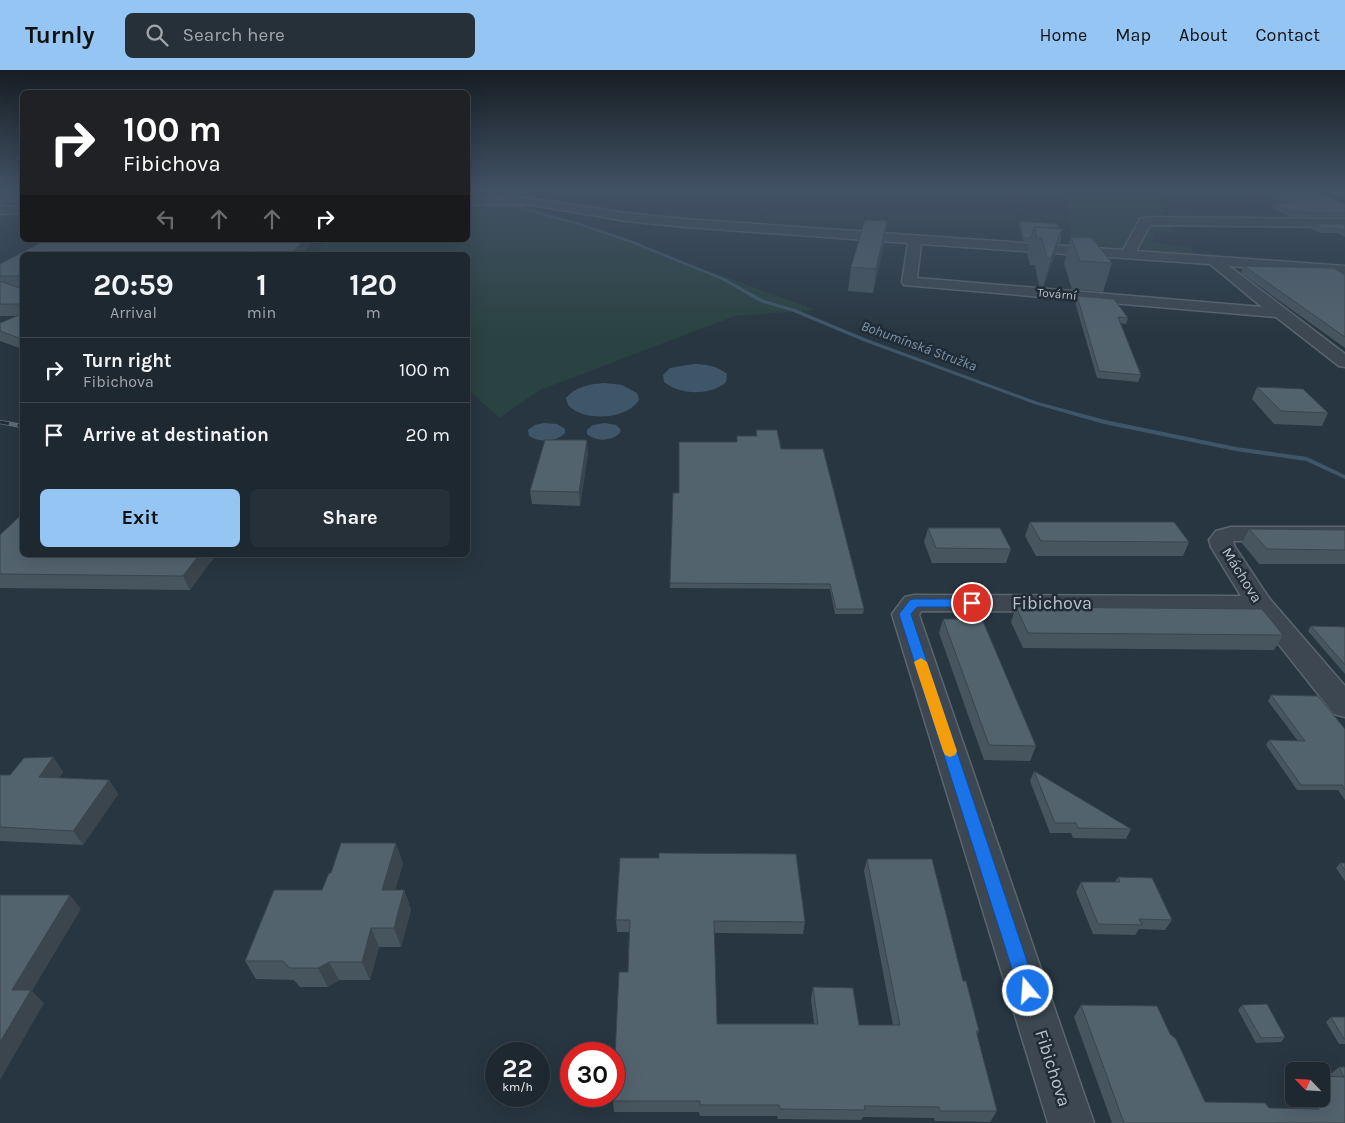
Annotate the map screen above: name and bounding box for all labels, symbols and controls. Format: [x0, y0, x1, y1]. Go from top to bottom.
search box [125, 13, 475, 58]
text: Turnly [25, 21, 95, 49]
icon: search [143, 21, 171, 49]
text: Search here [183, 24, 285, 46]
text: Home [1039, 24, 1087, 46]
text: Map [1115, 24, 1151, 46]
text: About [1179, 24, 1228, 46]
text: Contact [1256, 24, 1320, 46]
text: 100 m [123, 109, 222, 150]
icon: right [40, 110, 105, 175]
text: Fibichova [123, 151, 221, 177]
icon: left [152, 205, 180, 233]
icon: ahead [205, 205, 233, 233]
icon: ahead [258, 205, 286, 233]
icon: right [311, 205, 339, 233]
text: 20:59 [93, 267, 174, 303]
text: 1 [256, 267, 267, 303]
text: 120 [349, 267, 397, 303]
street label: Tovární [1037, 285, 1078, 303]
text: Arrival [110, 303, 157, 322]
text: min [247, 303, 276, 322]
text: m [366, 303, 381, 322]
water label: Bohumínská Stružka [859, 317, 979, 375]
text: Turn right [83, 350, 172, 372]
icon: right [40, 356, 68, 384]
text: 100 m [399, 359, 450, 381]
text: Fibichova [83, 372, 154, 391]
icon: arrive [40, 421, 68, 449]
text: Arrive at destination [83, 424, 269, 446]
text: 20 m [405, 424, 450, 446]
button: Exit [40, 489, 240, 547]
button: Share [250, 489, 450, 547]
street label: Máchova [1218, 544, 1266, 606]
pin [951, 582, 993, 624]
icon: arrive [958, 589, 986, 617]
street label: Fibichova [1012, 592, 1092, 614]
position arrow [1001, 964, 1053, 1016]
street label: Fibichova [1030, 1027, 1076, 1109]
speed limit sign: 30 [560, 1042, 625, 1107]
text: 22 [502, 1054, 533, 1083]
north arrow [1285, 1062, 1330, 1108]
map controls [1285, 1062, 1330, 1107]
text: km/h [502, 1080, 533, 1094]

